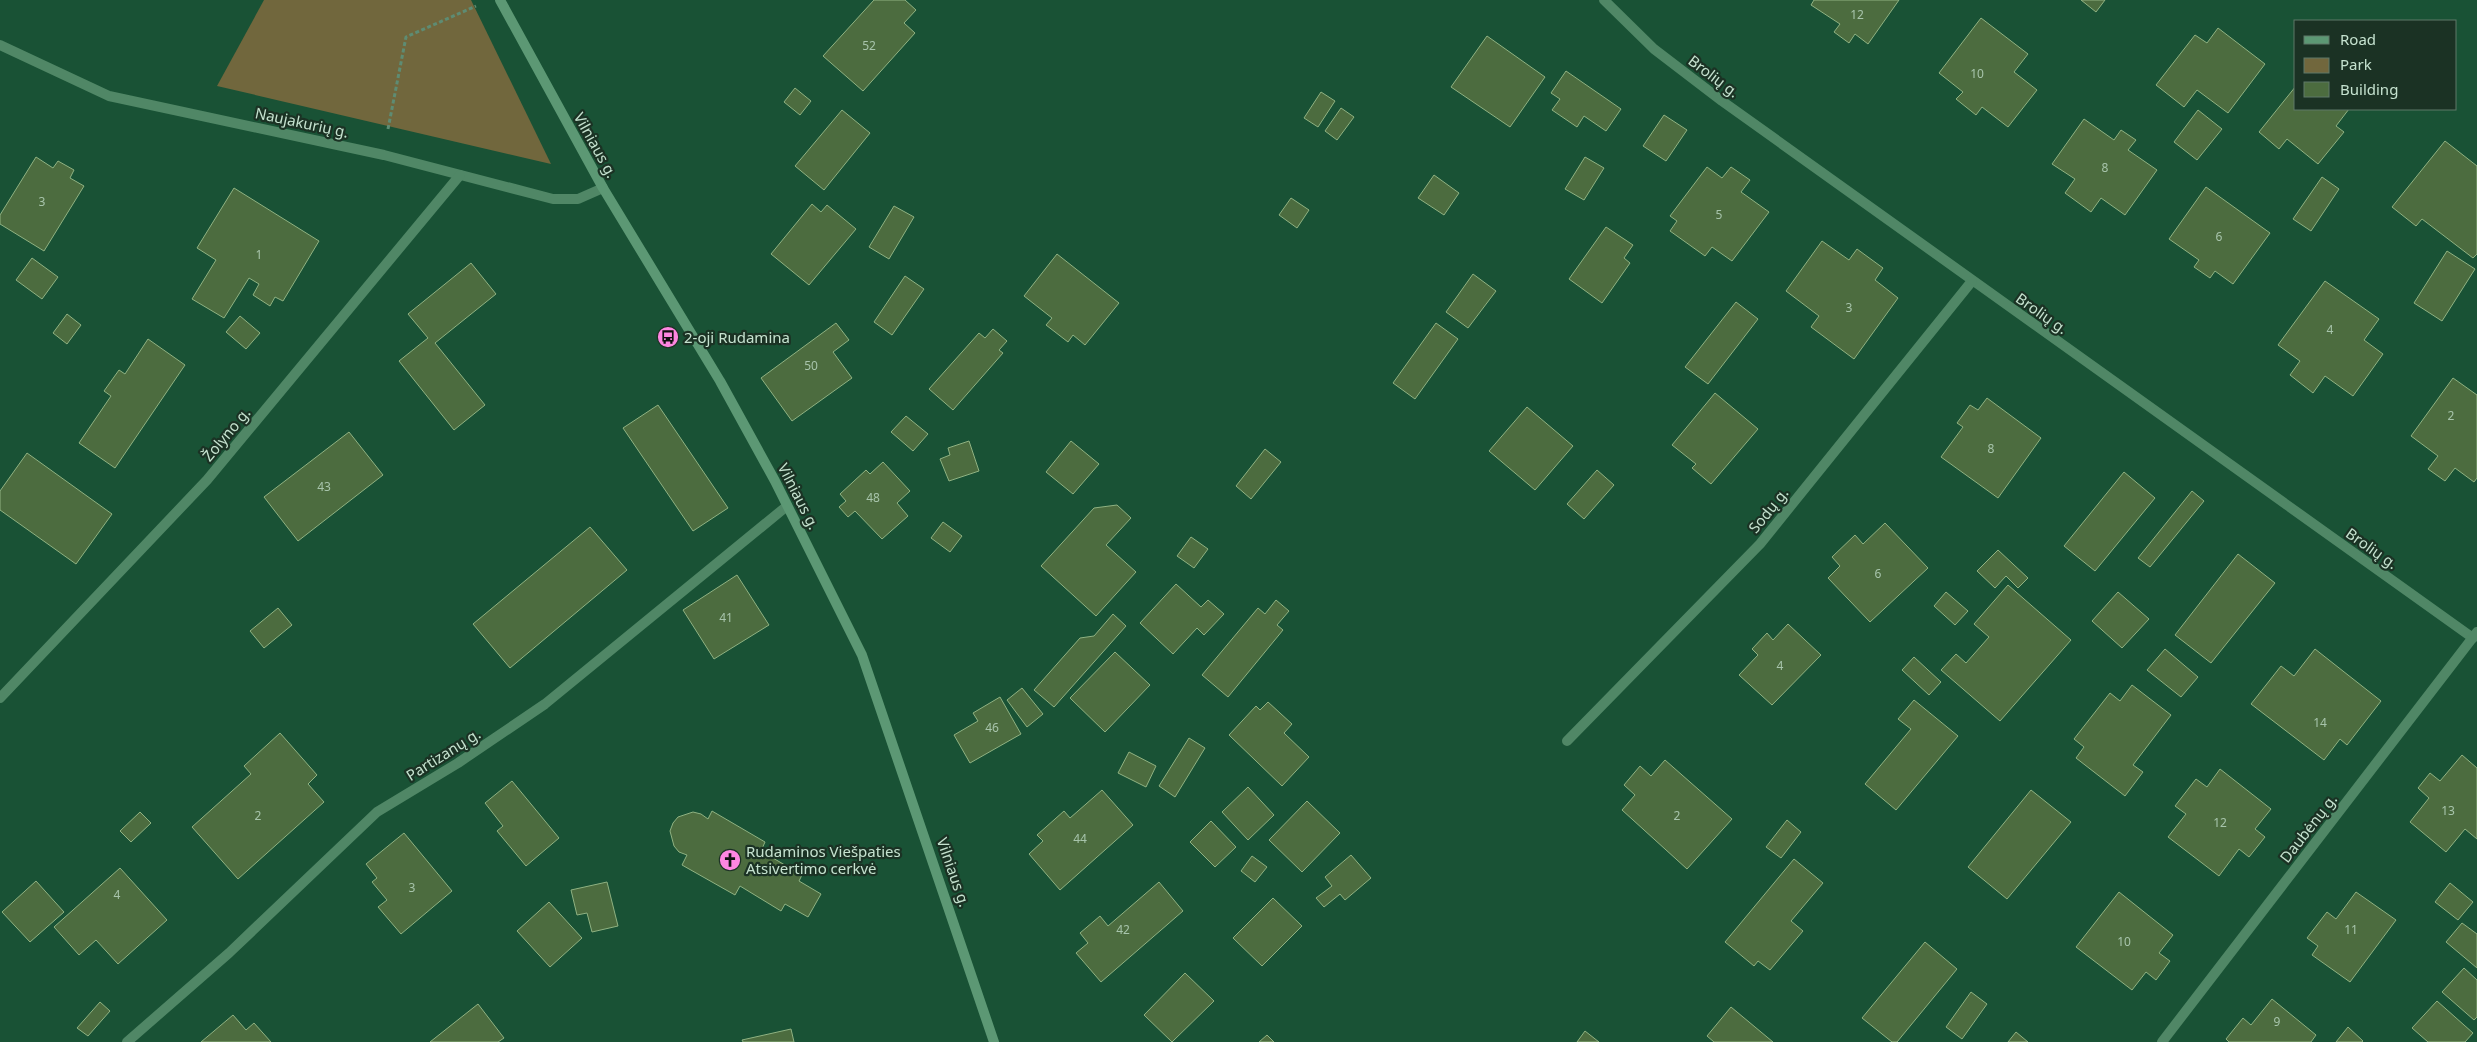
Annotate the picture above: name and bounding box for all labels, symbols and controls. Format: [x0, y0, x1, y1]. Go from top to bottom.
house number: 12 [1850, 6, 1864, 23]
legend [2294, 20, 2457, 110]
text: Road [2340, 29, 2376, 49]
house number: 52 [862, 37, 876, 54]
street label: Brolių g. [1684, 50, 1744, 102]
text: Park [2340, 54, 2372, 74]
house number: 10 [1970, 65, 1984, 82]
text: Building [2340, 79, 2398, 99]
street label: Naujakurių g. [253, 102, 351, 142]
street label: Vilniaus g. [570, 109, 622, 181]
house number: 8 [2102, 159, 2109, 176]
house number: 3 [39, 193, 46, 210]
house number: 5 [1716, 206, 1723, 223]
house number: 6 [2216, 228, 2223, 245]
house number: 1 [256, 246, 262, 263]
street label: Brolių g. [2012, 288, 2072, 338]
house number: 3 [1846, 299, 1853, 316]
house number: 4 [2327, 321, 2334, 338]
bus stop icon: 2-oji Rudamina [656, 325, 680, 349]
place label: 2-oji Rudamina [684, 327, 790, 347]
house number: 50 [804, 357, 818, 374]
street label: Žolyno g. [198, 403, 254, 465]
house number: 2 [2448, 407, 2455, 424]
house number: 8 [1988, 440, 1995, 457]
street label: Vilniaus g. [774, 459, 824, 533]
house number: 43 [317, 478, 331, 495]
street label: Sodų g. [1744, 483, 1792, 537]
house number: 48 [866, 489, 880, 506]
street label: Brolių g. [2342, 523, 2402, 573]
house number: 6 [1875, 565, 1882, 582]
house number: 41 [719, 609, 733, 626]
house number: 4 [1777, 657, 1784, 674]
house number: 14 [2313, 714, 2327, 731]
house number: 46 [985, 719, 999, 736]
street label: Partizanų g. [402, 723, 484, 785]
street label: Daubėnų g. [2275, 790, 2341, 866]
house number: 13 [2441, 802, 2455, 819]
house number: 2 [255, 807, 262, 824]
house number: 2 [1674, 807, 1681, 824]
house number: 12 [2213, 814, 2227, 831]
house number: 44 [1073, 830, 1087, 847]
street label: Vilniaus g. [933, 835, 975, 909]
place label: Rudaminos Viešpaties Atsivertimo cerkvė [746, 841, 901, 878]
church icon: Rudaminos Viešpaties Atsivertimo cerkvė [718, 848, 742, 872]
house number: 3 [409, 879, 416, 896]
house number: 4 [114, 886, 121, 903]
house number: 42 [1116, 921, 1130, 938]
house number: 11 [2344, 921, 2358, 938]
house number: 10 [2117, 933, 2131, 950]
house number: 9 [2274, 1013, 2281, 1030]

